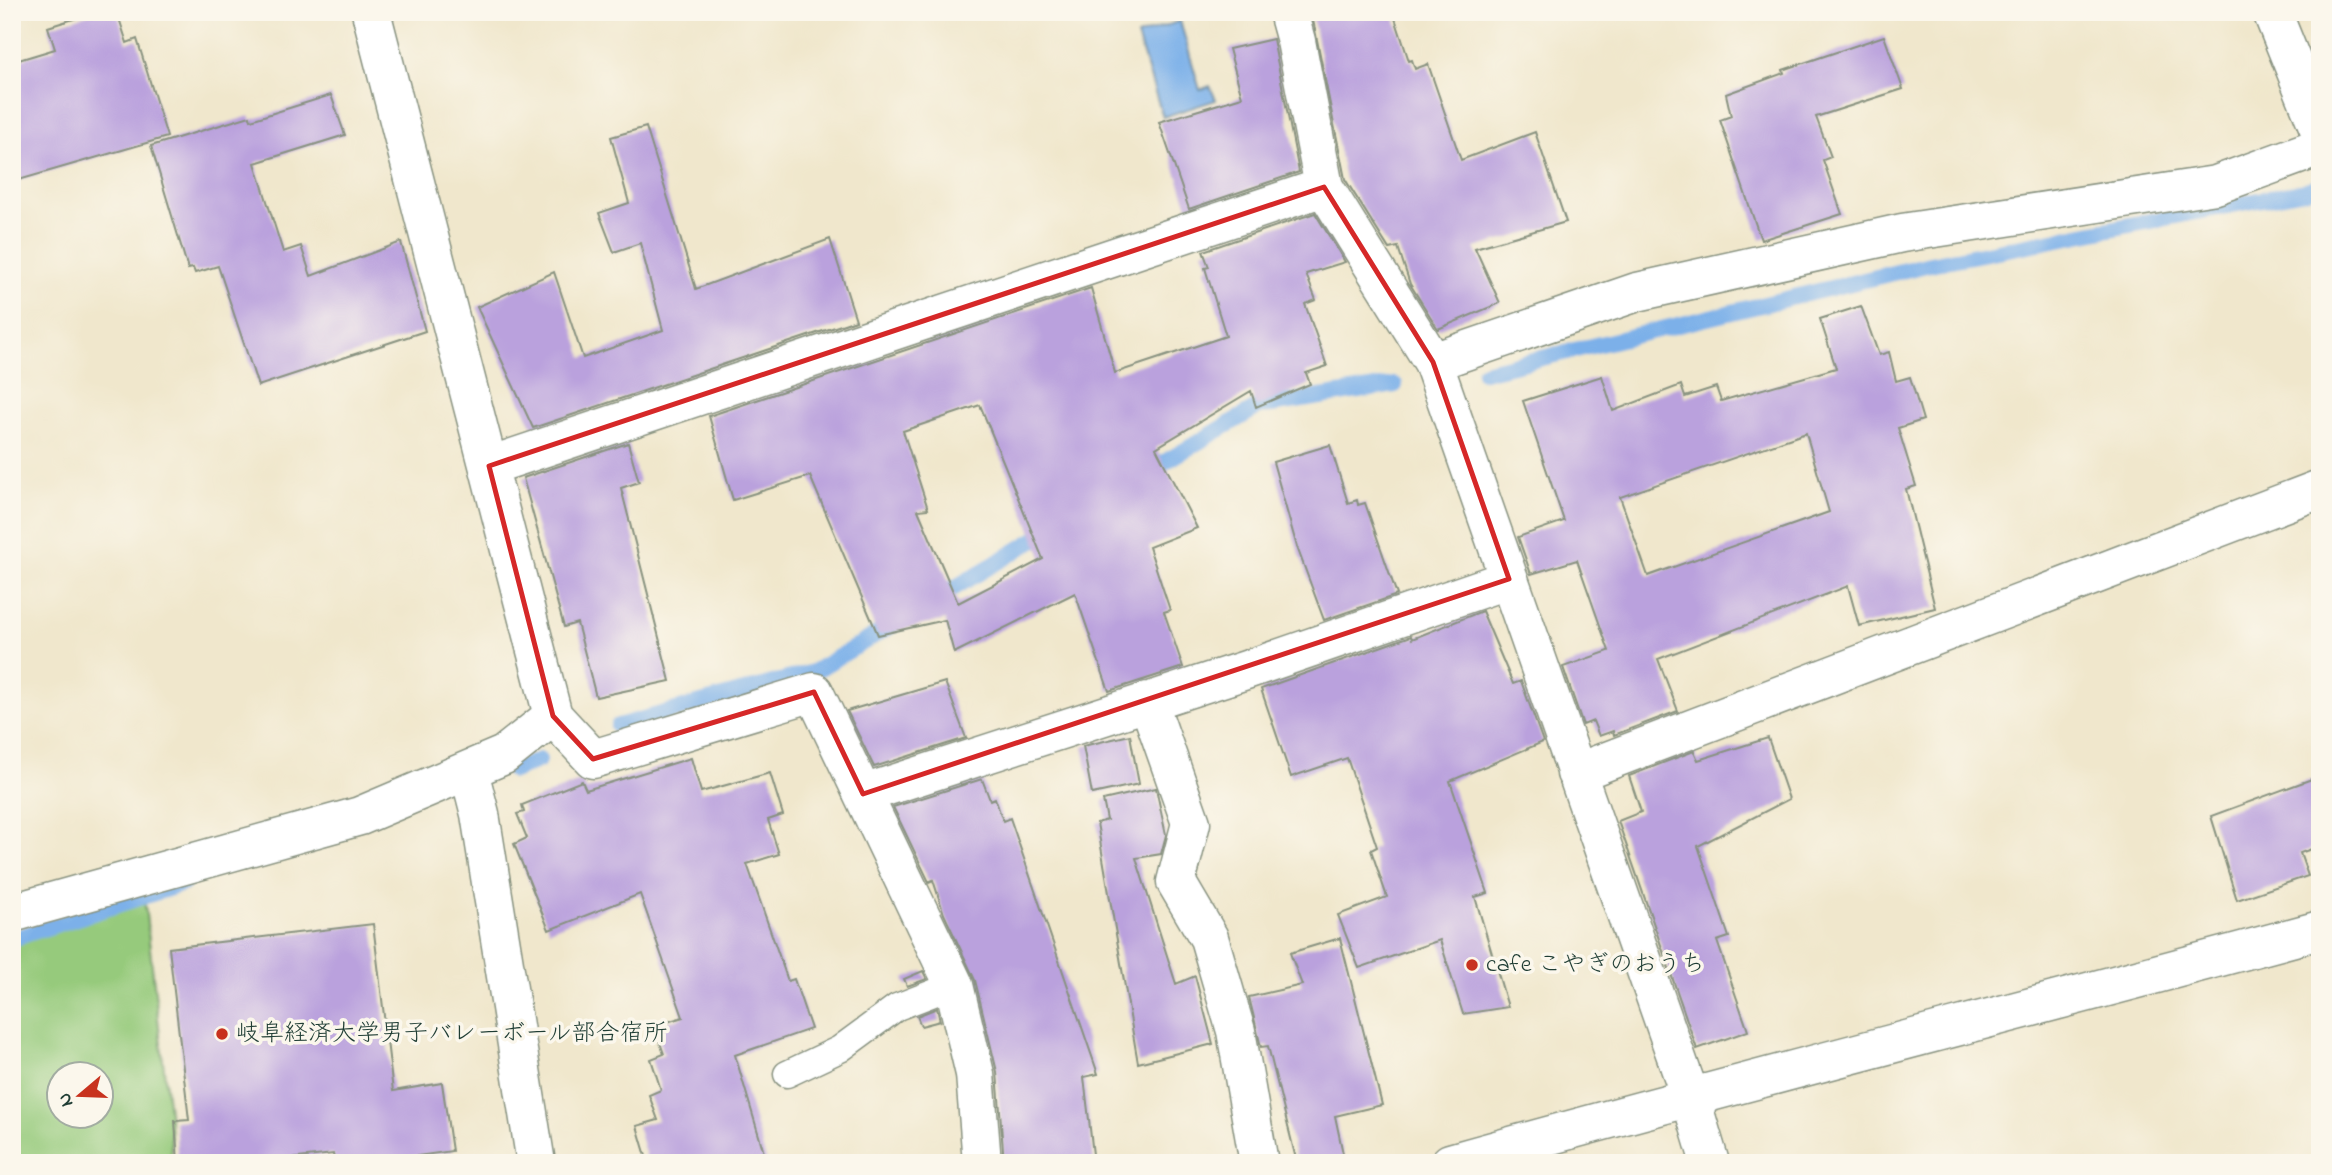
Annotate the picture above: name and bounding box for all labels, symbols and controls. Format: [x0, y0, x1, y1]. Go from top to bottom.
place label: cafe こやぎのおうち [1486, 948, 1705, 983]
marker: cafe こやぎのおうち [1464, 957, 1480, 973]
place label: 岐阜経済大学男子バレーボール部合宿所 [236, 1017, 668, 1052]
marker: 岐阜経済大学男子バレーボール部合宿所 [214, 1026, 230, 1042]
north arrow [46, 1060, 116, 1130]
text: N [51, 1089, 81, 1110]

